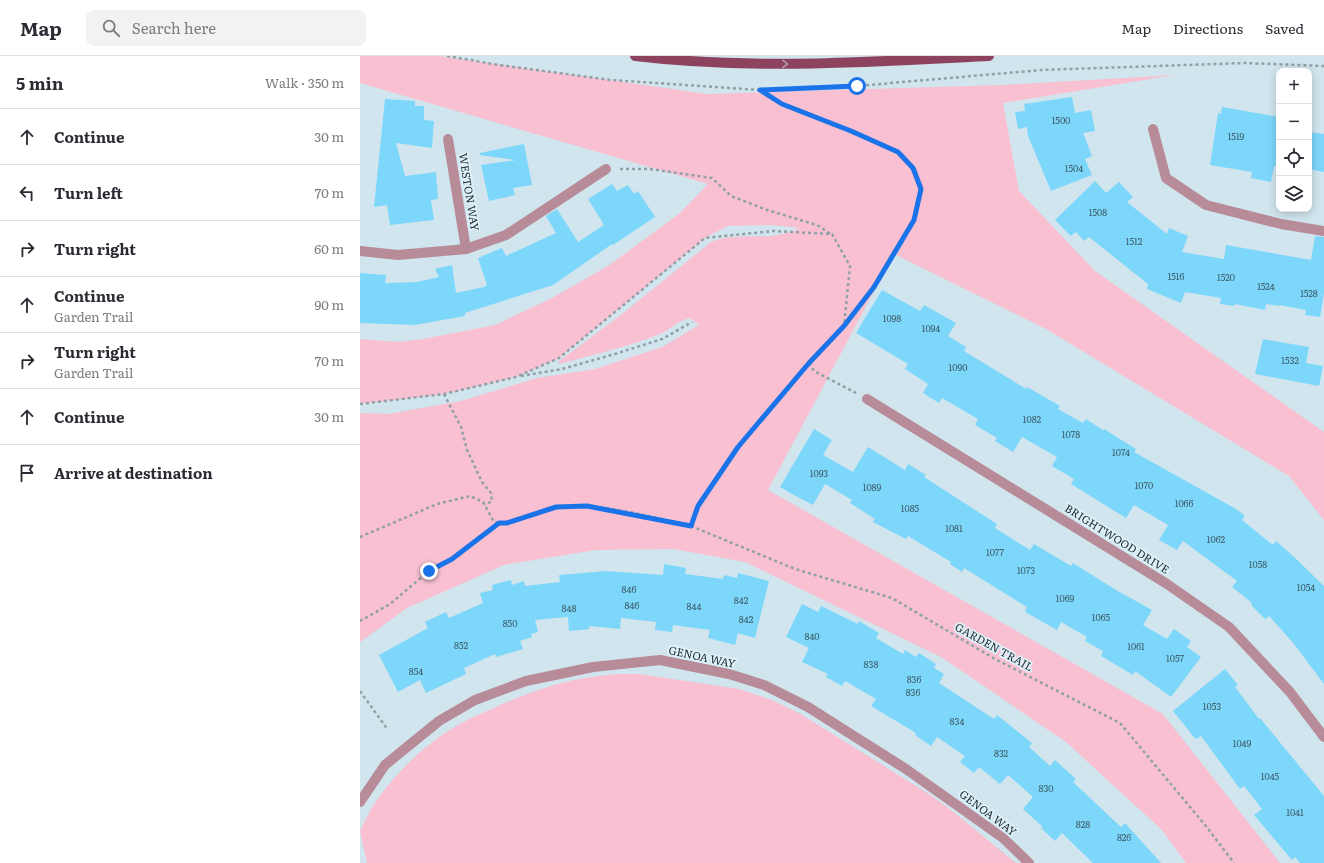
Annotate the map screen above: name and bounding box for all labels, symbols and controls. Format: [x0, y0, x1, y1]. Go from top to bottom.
search box [86, 10, 366, 46]
text: Map [20, 14, 62, 42]
text: Search here [132, 16, 216, 39]
icon: search [100, 17, 122, 39]
text: Map [1121, 18, 1151, 38]
text: Directions [1173, 18, 1243, 38]
text: Saved [1265, 18, 1304, 38]
one-way arrow [782, 59, 788, 68]
map controls [1276, 68, 1312, 212]
button: + [1276, 68, 1312, 104]
text: 5 min [16, 70, 64, 95]
text: Walk · 350 m [265, 73, 344, 92]
route start [848, 77, 866, 95]
button: − [1276, 104, 1312, 140]
house number: 1500 [1052, 113, 1070, 127]
text: Continue [54, 125, 124, 148]
icon: ahead [16, 126, 38, 148]
text: 30 m [314, 127, 344, 146]
house number: 1519 [1228, 129, 1245, 143]
button: locate [1276, 140, 1312, 176]
street label: WESTON WAY [456, 152, 484, 232]
house number: 1504 [1065, 161, 1083, 175]
button: layers [1276, 176, 1312, 212]
text: Turn left [54, 181, 123, 204]
icon: left [16, 182, 38, 204]
text: 70 m [315, 183, 344, 202]
house number: 1508 [1089, 205, 1107, 219]
house number: 1512 [1126, 234, 1143, 248]
text: Turn right [54, 237, 136, 260]
icon: right [16, 238, 38, 260]
text: 60 m [314, 239, 344, 258]
house number: 1516 [1168, 269, 1185, 283]
house number: 1520 [1217, 270, 1235, 284]
house number: 1524 [1257, 279, 1275, 293]
text: Continue [54, 284, 124, 307]
house number: 1528 [1300, 286, 1318, 300]
icon: ahead [16, 294, 38, 316]
text: 90 m [314, 295, 344, 314]
text: Garden Trail [54, 307, 133, 326]
house number: 1098 [883, 311, 901, 325]
house number: 1094 [922, 321, 940, 335]
text: Turn right [54, 340, 136, 363]
icon: right [16, 350, 38, 372]
text: 70 m [315, 351, 344, 370]
house number: 1532 [1281, 353, 1299, 367]
house number: 1090 [949, 360, 967, 374]
text: Garden Trail [54, 363, 133, 382]
text: Continue [54, 405, 124, 428]
icon: ahead [16, 406, 38, 428]
text: 30 m [314, 407, 344, 426]
house number: 1082 [1023, 412, 1042, 426]
house number: 1078 [1062, 427, 1080, 441]
house number: 1074 [1112, 445, 1130, 459]
text: Arrive at destination [54, 461, 213, 484]
icon: arrive [16, 462, 38, 484]
house number: 1093 [810, 466, 828, 480]
house number: 1070 [1135, 478, 1153, 492]
house number: 1089 [863, 480, 882, 494]
house number: 1066 [1175, 496, 1193, 510]
street label: BRIGHTWOOD DRIVE [1062, 499, 1173, 577]
house number: 1085 [901, 501, 920, 515]
house number: 1081 [945, 521, 963, 535]
house number: 1062 [1207, 532, 1226, 546]
house number: 1077 [986, 545, 1004, 559]
house number: 1058 [1249, 557, 1267, 571]
route end [420, 562, 438, 580]
house number: 1073 [1017, 563, 1035, 577]
house number: 1054 [1297, 580, 1315, 594]
house number: 846 [622, 582, 637, 596]
house number: 1069 [1056, 591, 1074, 605]
house number: 842 [734, 593, 749, 607]
house number: 846 [625, 598, 640, 612]
house number: 844 [687, 599, 701, 613]
house number: 848 [562, 601, 576, 615]
house number: 1065 [1092, 610, 1111, 624]
house number: 842 [739, 612, 754, 626]
house number: 850 [503, 616, 517, 630]
street label: GARDEN TRAIL [953, 618, 1036, 674]
house number: 840 [804, 629, 820, 643]
house number: 852 [454, 638, 468, 652]
house number: 1061 [1127, 639, 1145, 653]
street label: GENOA WAY [667, 641, 737, 671]
house number: 1057 [1166, 651, 1184, 665]
house number: 838 [864, 657, 878, 671]
house number: 854 [409, 664, 423, 678]
house number: 836 [907, 672, 922, 686]
house number: 836 [906, 685, 921, 699]
house number: 1053 [1203, 699, 1221, 713]
house number: 834 [950, 714, 964, 728]
house number: 1049 [1233, 736, 1252, 750]
house number: 832 [994, 746, 1008, 760]
house number: 1045 [1261, 769, 1280, 783]
house number: 830 [1038, 781, 1054, 795]
street label: GENOA WAY [957, 785, 1021, 839]
house number: 1041 [1286, 805, 1304, 819]
house number: 828 [1076, 817, 1090, 831]
house number: 826 [1117, 830, 1131, 844]

